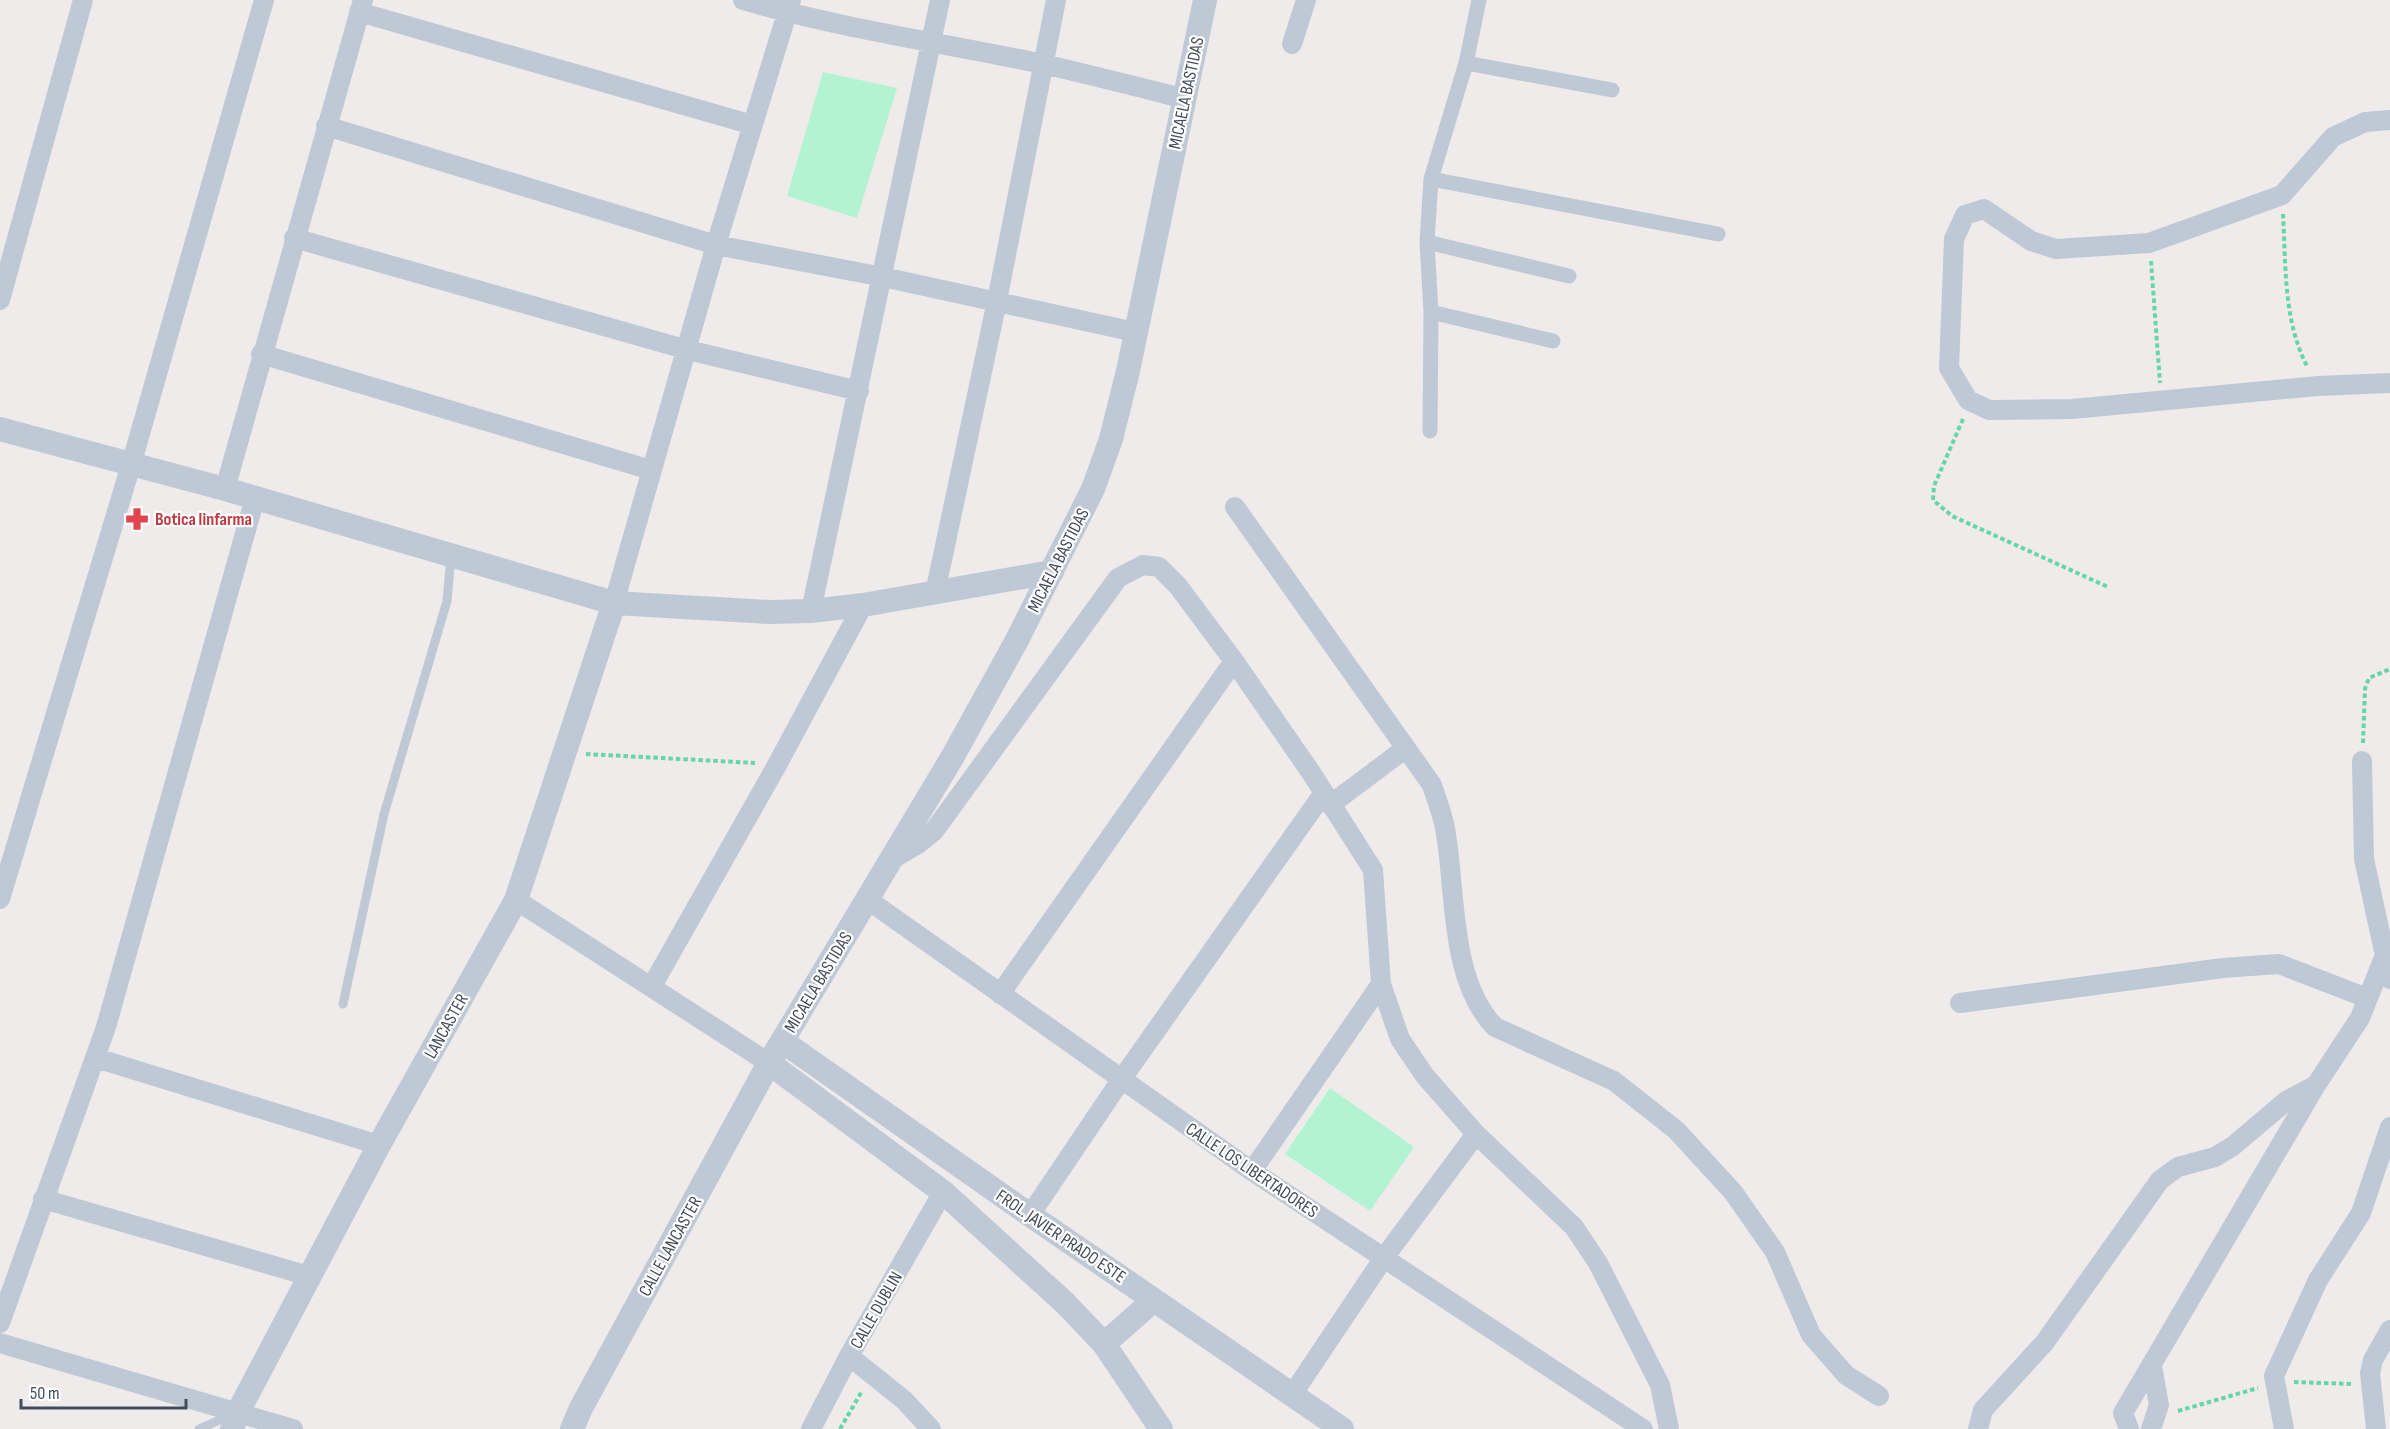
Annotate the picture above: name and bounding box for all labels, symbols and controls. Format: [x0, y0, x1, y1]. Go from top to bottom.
street label: MICAELA BASTIDAS [1164, 35, 1209, 151]
street label: MICAELA BASTIDAS [1023, 504, 1094, 616]
pharmacy icon: Botica linfarma [124, 506, 150, 532]
place label: Botica linfarma [155, 509, 252, 530]
street label: MICAELA BASTIDAS [780, 928, 857, 1036]
street label: LANCASTER [420, 990, 473, 1062]
street label: CALLE LOS LIBERTADORES [1182, 1118, 1322, 1223]
street label: FROL. JAVIER PRADO ESTE [992, 1185, 1130, 1288]
street label: CALLE LANCASTER [634, 1193, 706, 1300]
street label: CALLE DUBLIN [846, 1268, 907, 1352]
scale bar [21, 1372, 186, 1410]
text: 50 m [30, 1383, 60, 1404]

